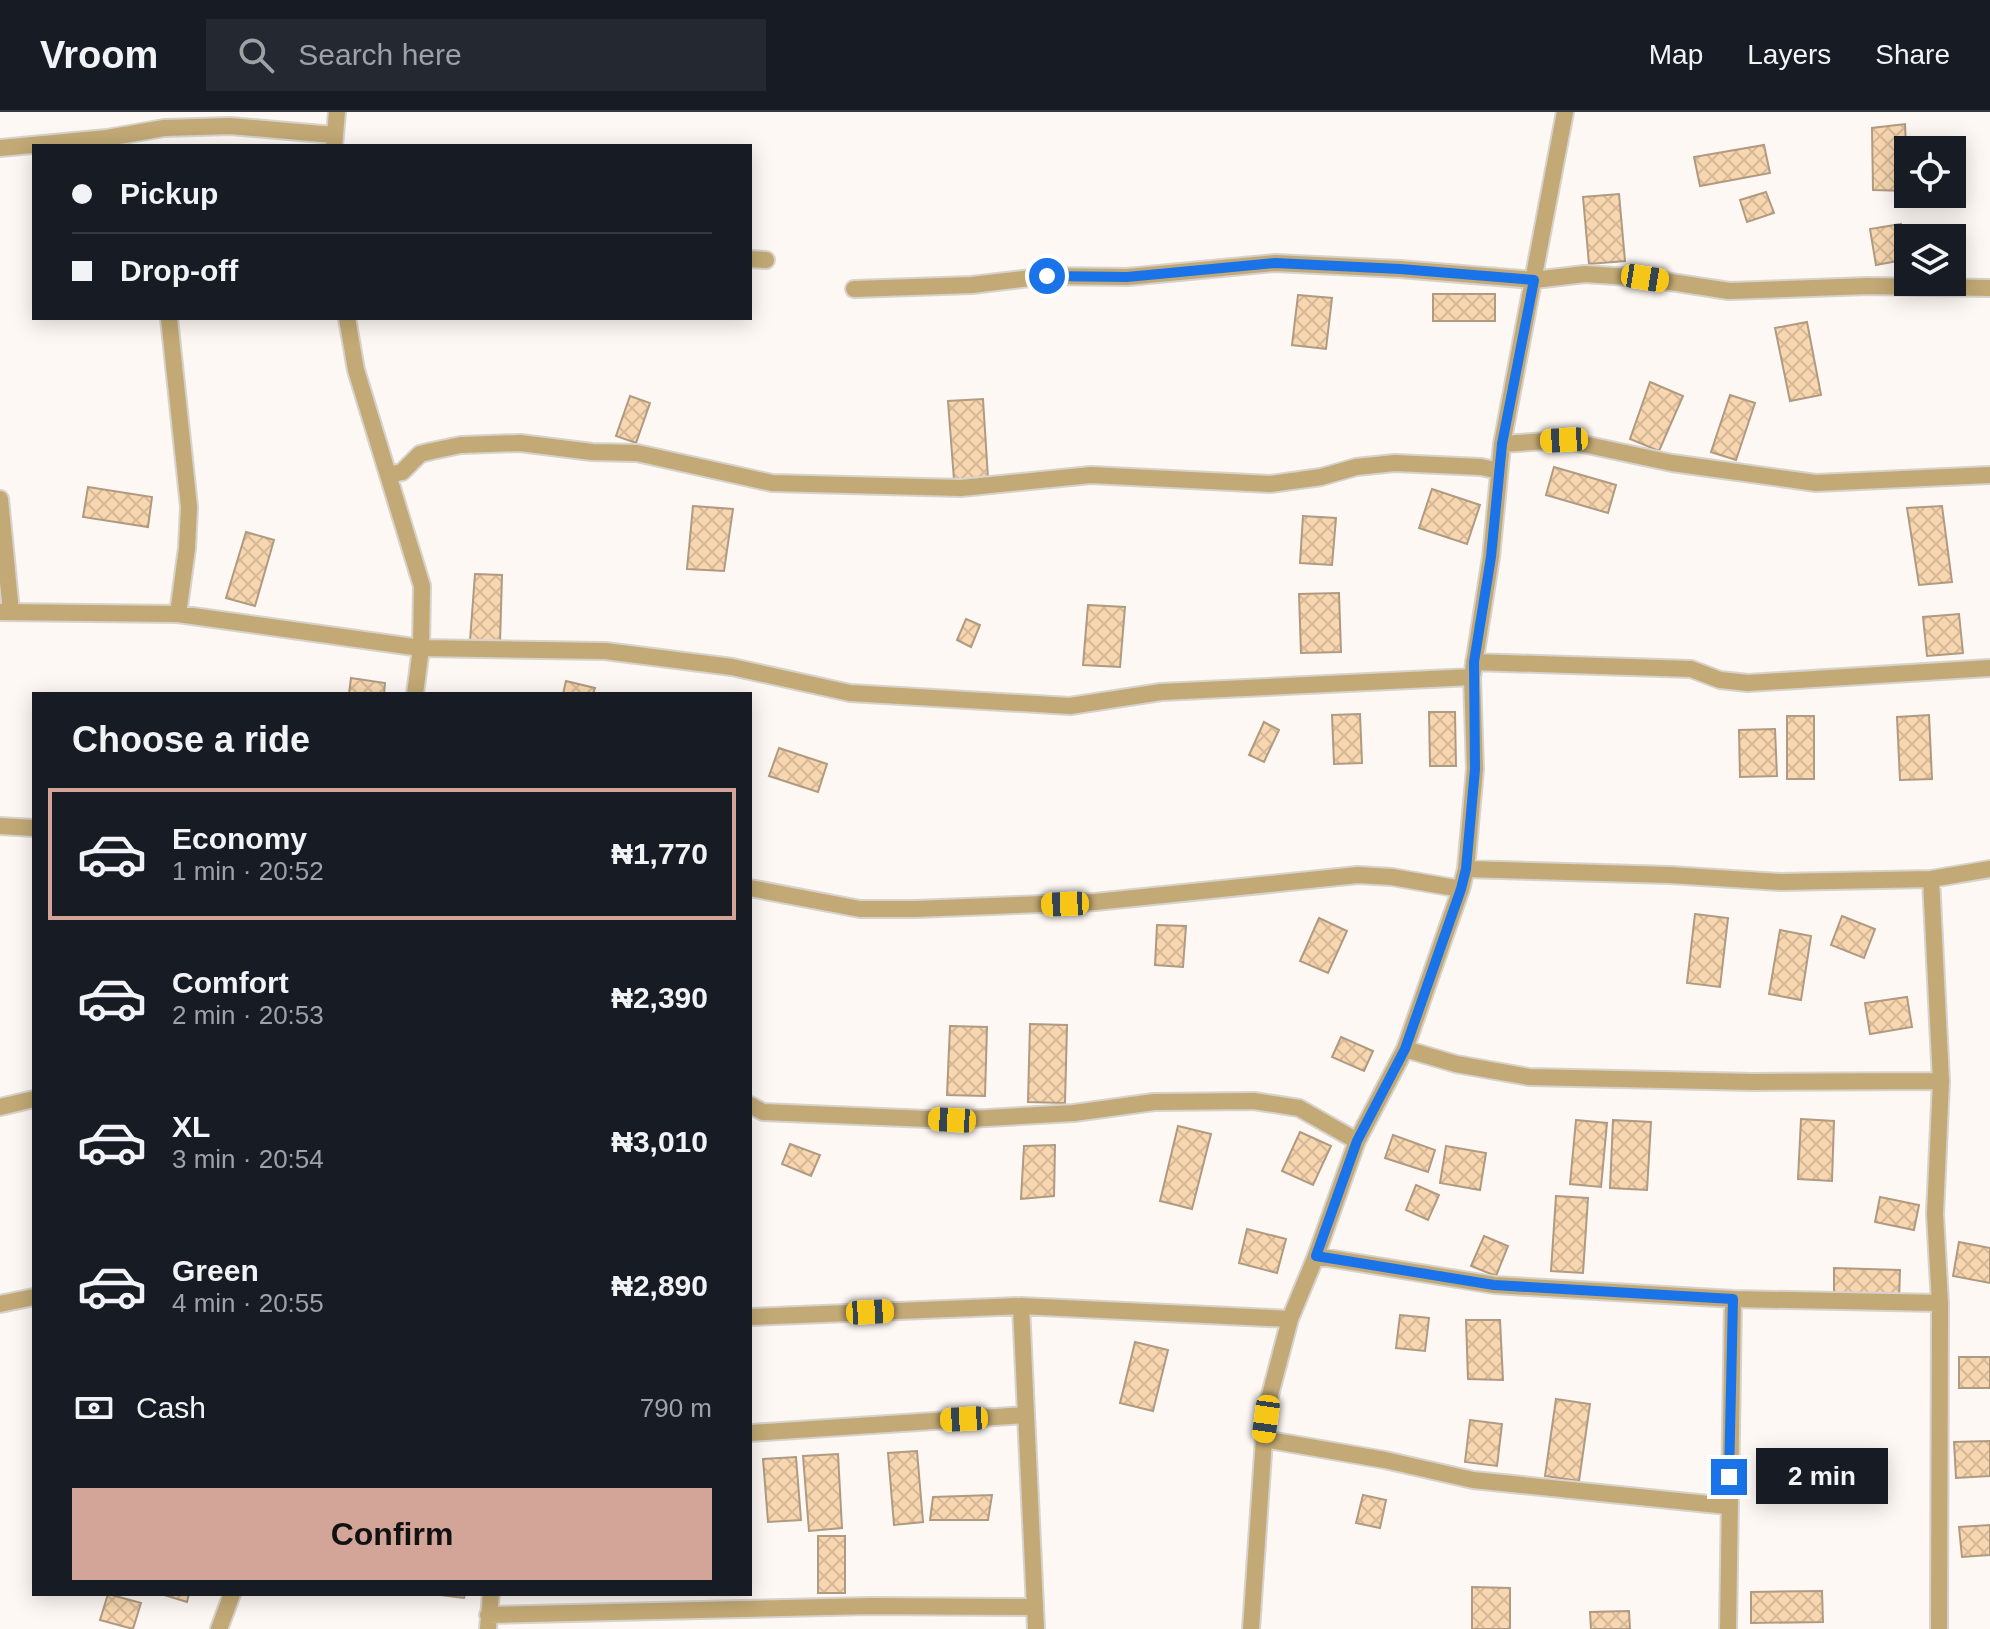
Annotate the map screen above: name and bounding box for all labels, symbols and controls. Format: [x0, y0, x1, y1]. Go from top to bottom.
search box [206, 19, 766, 91]
icon: search [234, 33, 278, 77]
text: Vroom [40, 34, 158, 76]
text: Search here [298, 38, 462, 71]
text: Map [1649, 39, 1703, 70]
text: Layers [1747, 39, 1831, 70]
text: Share [1875, 39, 1950, 70]
map controls [1894, 136, 1966, 296]
button: locate [1894, 136, 1966, 208]
text: Pickup [120, 177, 218, 210]
button: layers [1894, 224, 1966, 296]
text: Drop-off [120, 254, 238, 287]
route start [1029, 258, 1065, 294]
car [1619, 262, 1671, 294]
car [1539, 427, 1589, 453]
text: Choose a ride [72, 719, 310, 760]
icon: car [76, 818, 148, 890]
text: Economy [172, 822, 307, 855]
text: ₦1,770 [611, 837, 708, 870]
text: 1 min · 20:52 [172, 856, 324, 886]
car [1041, 891, 1089, 917]
icon: car [76, 962, 148, 1034]
text: Comfort [172, 966, 289, 999]
text: ₦2,390 [611, 981, 708, 1014]
text: 2 min · 20:53 [172, 1000, 324, 1030]
icon: car [76, 1106, 148, 1178]
car [927, 1107, 977, 1133]
text: XL [172, 1110, 210, 1143]
text: ₦3,010 [611, 1125, 708, 1158]
text: 3 min · 20:54 [172, 1144, 324, 1174]
icon: car [76, 1250, 148, 1322]
text: Green [172, 1254, 259, 1287]
text: ₦2,890 [611, 1269, 708, 1302]
text: 4 min · 20:55 [172, 1288, 324, 1318]
car [845, 1299, 895, 1325]
icon: cash [72, 1386, 116, 1430]
text: Cash [136, 1391, 206, 1424]
text: 790 m [640, 1393, 712, 1423]
car [1251, 1394, 1281, 1444]
car [939, 1406, 989, 1432]
callout: 2 min [1757, 1449, 1889, 1505]
route end [1711, 1459, 1747, 1495]
text: 2 min [1788, 1461, 1856, 1491]
button: Confirm [72, 1488, 712, 1580]

